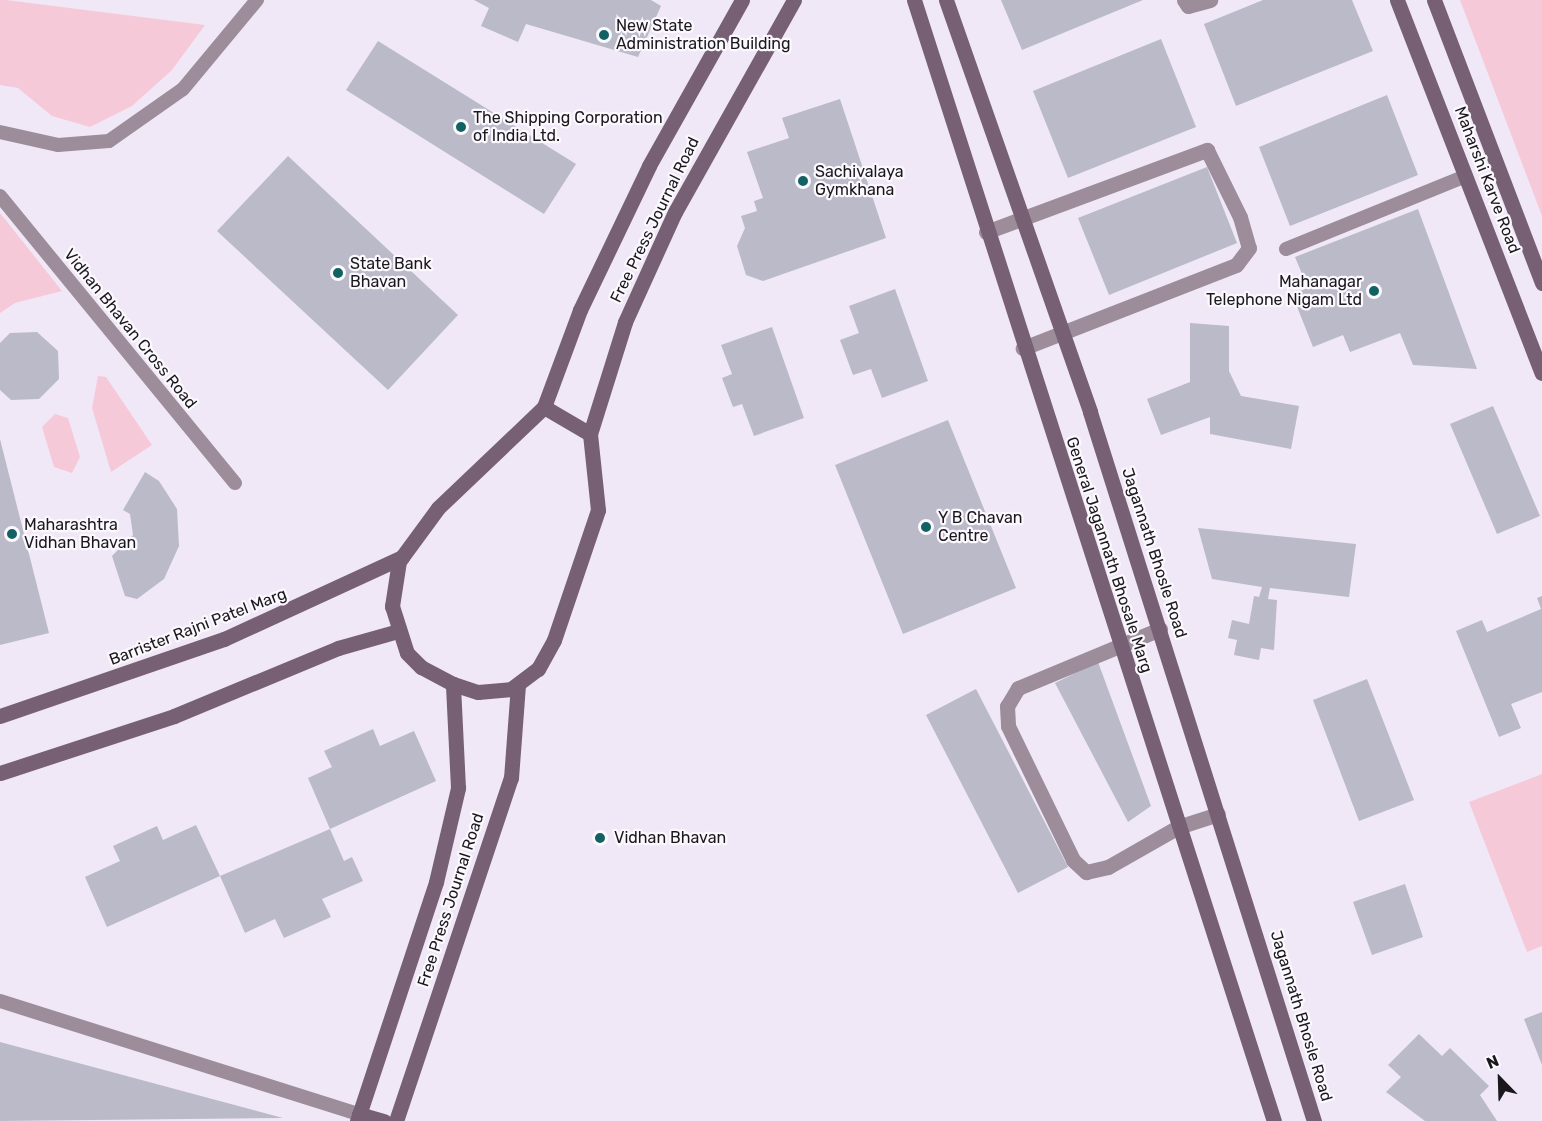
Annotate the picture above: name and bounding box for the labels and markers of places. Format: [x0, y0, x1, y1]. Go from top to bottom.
place label: New State Administration Building [616, 16, 791, 54]
marker: New State Administration Building [597, 28, 611, 42]
place label: The Shipping Corporation of India Ltd. [473, 108, 663, 146]
marker: The Shipping Corporation of India Ltd. [454, 120, 468, 134]
place label: Sachivalaya Gymkhana [815, 162, 903, 200]
marker: Sachivalaya Gymkhana [796, 174, 810, 188]
place label: State Bank Bhavan [350, 254, 432, 292]
marker: State Bank Bhavan [331, 266, 345, 280]
place label: Mahanagar Telephone Nigam Ltd [1206, 272, 1362, 310]
marker: Mahanagar Telephone Nigam Ltd [1367, 284, 1381, 298]
place label: Y B Chavan Centre [938, 508, 1023, 546]
place label: Maharashtra Vidhan Bhavan [24, 515, 136, 553]
marker: Y B Chavan Centre [919, 520, 933, 534]
marker: Maharashtra Vidhan Bhavan [5, 527, 19, 541]
place label: Vidhan Bhavan [614, 828, 726, 848]
marker: Vidhan Bhavan [591, 829, 609, 847]

